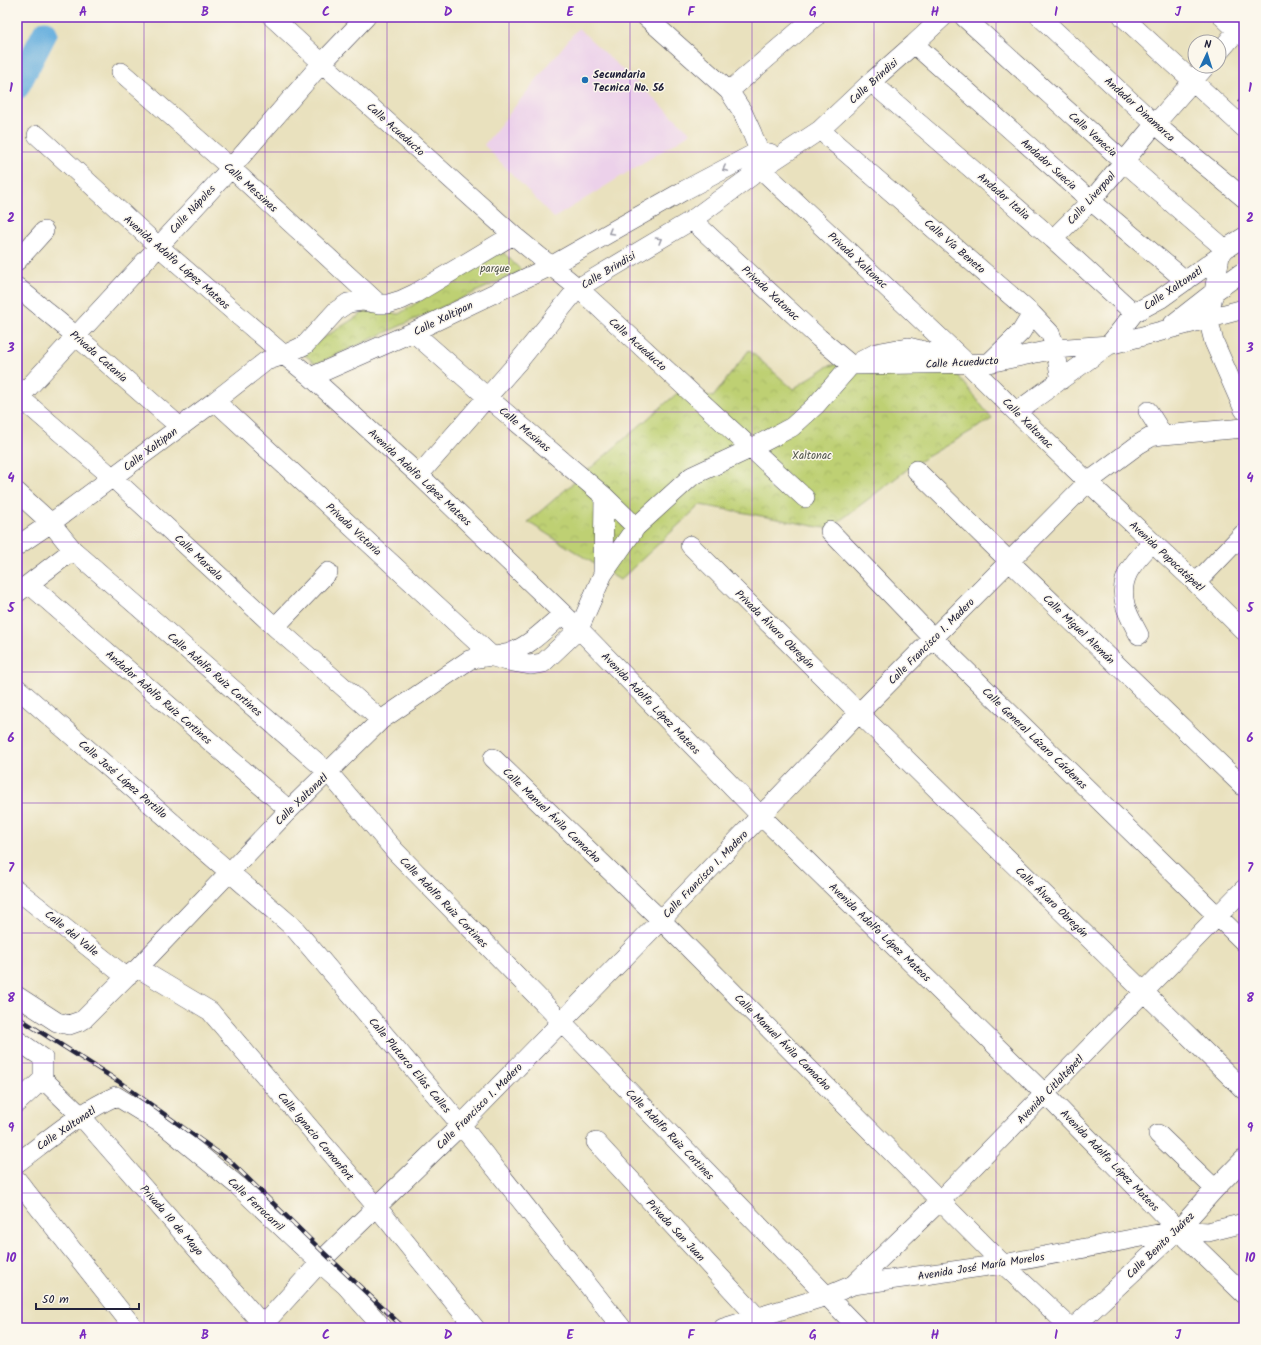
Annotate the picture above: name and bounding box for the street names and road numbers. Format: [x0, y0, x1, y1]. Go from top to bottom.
street label: Calle Brindisi [845, 54, 903, 109]
street label: Andador Dinamarca [1100, 73, 1179, 147]
street label: Calle Acueducto [362, 99, 429, 161]
street label: Calle Venecia [1064, 108, 1121, 162]
street label: Andador Suecia [1016, 134, 1081, 195]
street label: Calle Messinas [219, 158, 282, 217]
street label: Calle Liverpool [1063, 168, 1121, 229]
street label: Andador Italia [973, 169, 1034, 225]
street label: Calle Nápoles [165, 181, 221, 238]
street label: Avenida Adolfo López Mateos [119, 211, 234, 314]
street label: Calle Vía Beneto [920, 215, 989, 279]
street label: Privada Xaltonac [823, 228, 892, 294]
street label: Calle Brindisi [578, 247, 640, 294]
street label: Privada Xatonac [737, 262, 804, 326]
street label: Calle Xaltonatl [1140, 262, 1207, 315]
street label: Calle Xaltipan [411, 297, 476, 341]
street label: Calle Acueducto [604, 314, 671, 376]
street label: Privada Catania [65, 326, 131, 387]
street label: Calle Acueducto [925, 352, 999, 374]
street label: Calle Xaltonac [997, 394, 1057, 454]
street label: Calle Mesinas [494, 403, 555, 457]
street label: Calle Xaltipan [119, 423, 182, 476]
street label: Avenida Adolfo López Mateos [363, 425, 476, 531]
street label: Privada Victoria [321, 499, 385, 561]
street label: Avenida Popocatépetl [1125, 517, 1208, 597]
street label: Calle Marsala [170, 530, 227, 585]
street label: Privada Álvaro Obregón [730, 586, 818, 674]
street label: Calle Miguel Alemán [1038, 590, 1119, 669]
street label: Calle Francisco I. Madero [884, 594, 979, 689]
street label: Calle Adolfo Ruiz Cortines [163, 628, 266, 721]
street label: Andador Adolfo Ruiz Cortines [101, 646, 216, 749]
street label: Avenida Adolfo López Mateos [596, 648, 704, 759]
street label: Calle General Lázaro Cárdenas [977, 683, 1091, 794]
street label: Calle José López Portillo [74, 736, 171, 824]
street label: Calle Manuel Ávila Camacho [498, 764, 605, 868]
street label: Calle Xaltonatl [271, 769, 333, 830]
street label: Calle Francisco I. Madero [659, 826, 753, 923]
street label: Calle Adolfo Ruiz Cortines [395, 853, 492, 953]
street label: Calle Álvaro Obregón [1011, 863, 1092, 943]
street label: Avenida Adolfo López Mateos [824, 879, 935, 987]
street label: Calle del Valle [40, 906, 102, 961]
street label: Calle Manuel Ávila Camacho [730, 990, 835, 1095]
street label: Calle Plutarco Elías Calles [364, 1014, 455, 1118]
street label: Avenida Citlaltépetl [1013, 1051, 1089, 1128]
street label: Calle Francisco I. Madero [432, 1059, 527, 1154]
street label: Calle Adolfo Ruiz Cortines [621, 1085, 718, 1185]
street label: Calle Ignacio Comonfort [273, 1088, 358, 1186]
street label: Calle Xaltonatl [33, 1102, 100, 1155]
street label: Avenida Adolfo López Mateos [1055, 1105, 1163, 1216]
street label: Calle Ferrocarril [223, 1174, 288, 1236]
street label: Privada 10 de Mayo [135, 1181, 207, 1260]
street label: Privada San Juan [641, 1195, 709, 1266]
street label: Calle Benito Juárez [1122, 1208, 1199, 1283]
street label: Avenida José María Morelos [916, 1248, 1046, 1286]

